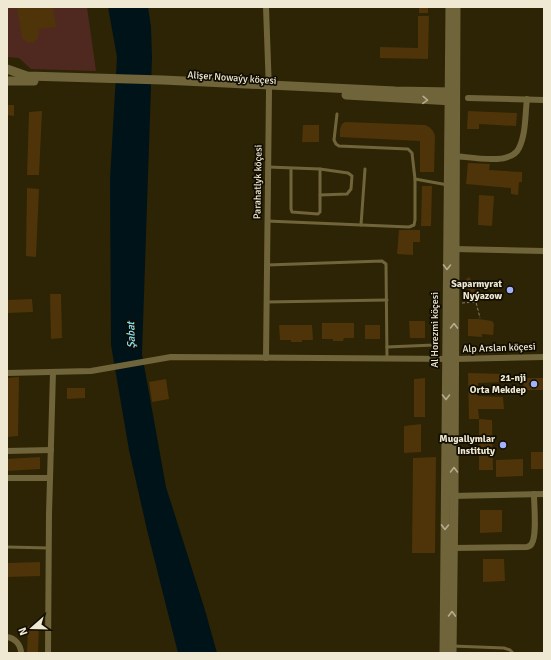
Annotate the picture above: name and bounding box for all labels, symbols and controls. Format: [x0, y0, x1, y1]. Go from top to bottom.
street label: Alişer Nowaýy köçesi [187, 69, 277, 87]
one-way arrow [422, 95, 428, 104]
street label: Parahatlyk köçesi [251, 145, 265, 219]
one-way arrow [443, 264, 451, 270]
place label: Saparmyrat Nyýazow [451, 278, 502, 302]
marker: Saparmyrat Nyýazow [505, 285, 515, 295]
street label: Al Horezmi köçesi [429, 292, 441, 368]
water label: Şabat [124, 320, 138, 349]
one-way arrow [450, 323, 458, 329]
street label: Alp Arslan köçesi [462, 341, 536, 355]
place label: 21-nji Orta Mekdep [470, 372, 527, 396]
marker: 21-nji Orta Mekdep [529, 379, 539, 389]
one-way arrow [442, 394, 450, 400]
place label: Mugallymlar Instituty [439, 433, 495, 457]
marker: Mugallymlar Instituty [498, 440, 508, 450]
one-way arrow [450, 467, 458, 473]
one-way arrow [441, 524, 449, 530]
north arrow [12, 608, 52, 648]
one-way arrow [448, 611, 456, 617]
text: N [16, 625, 30, 637]

